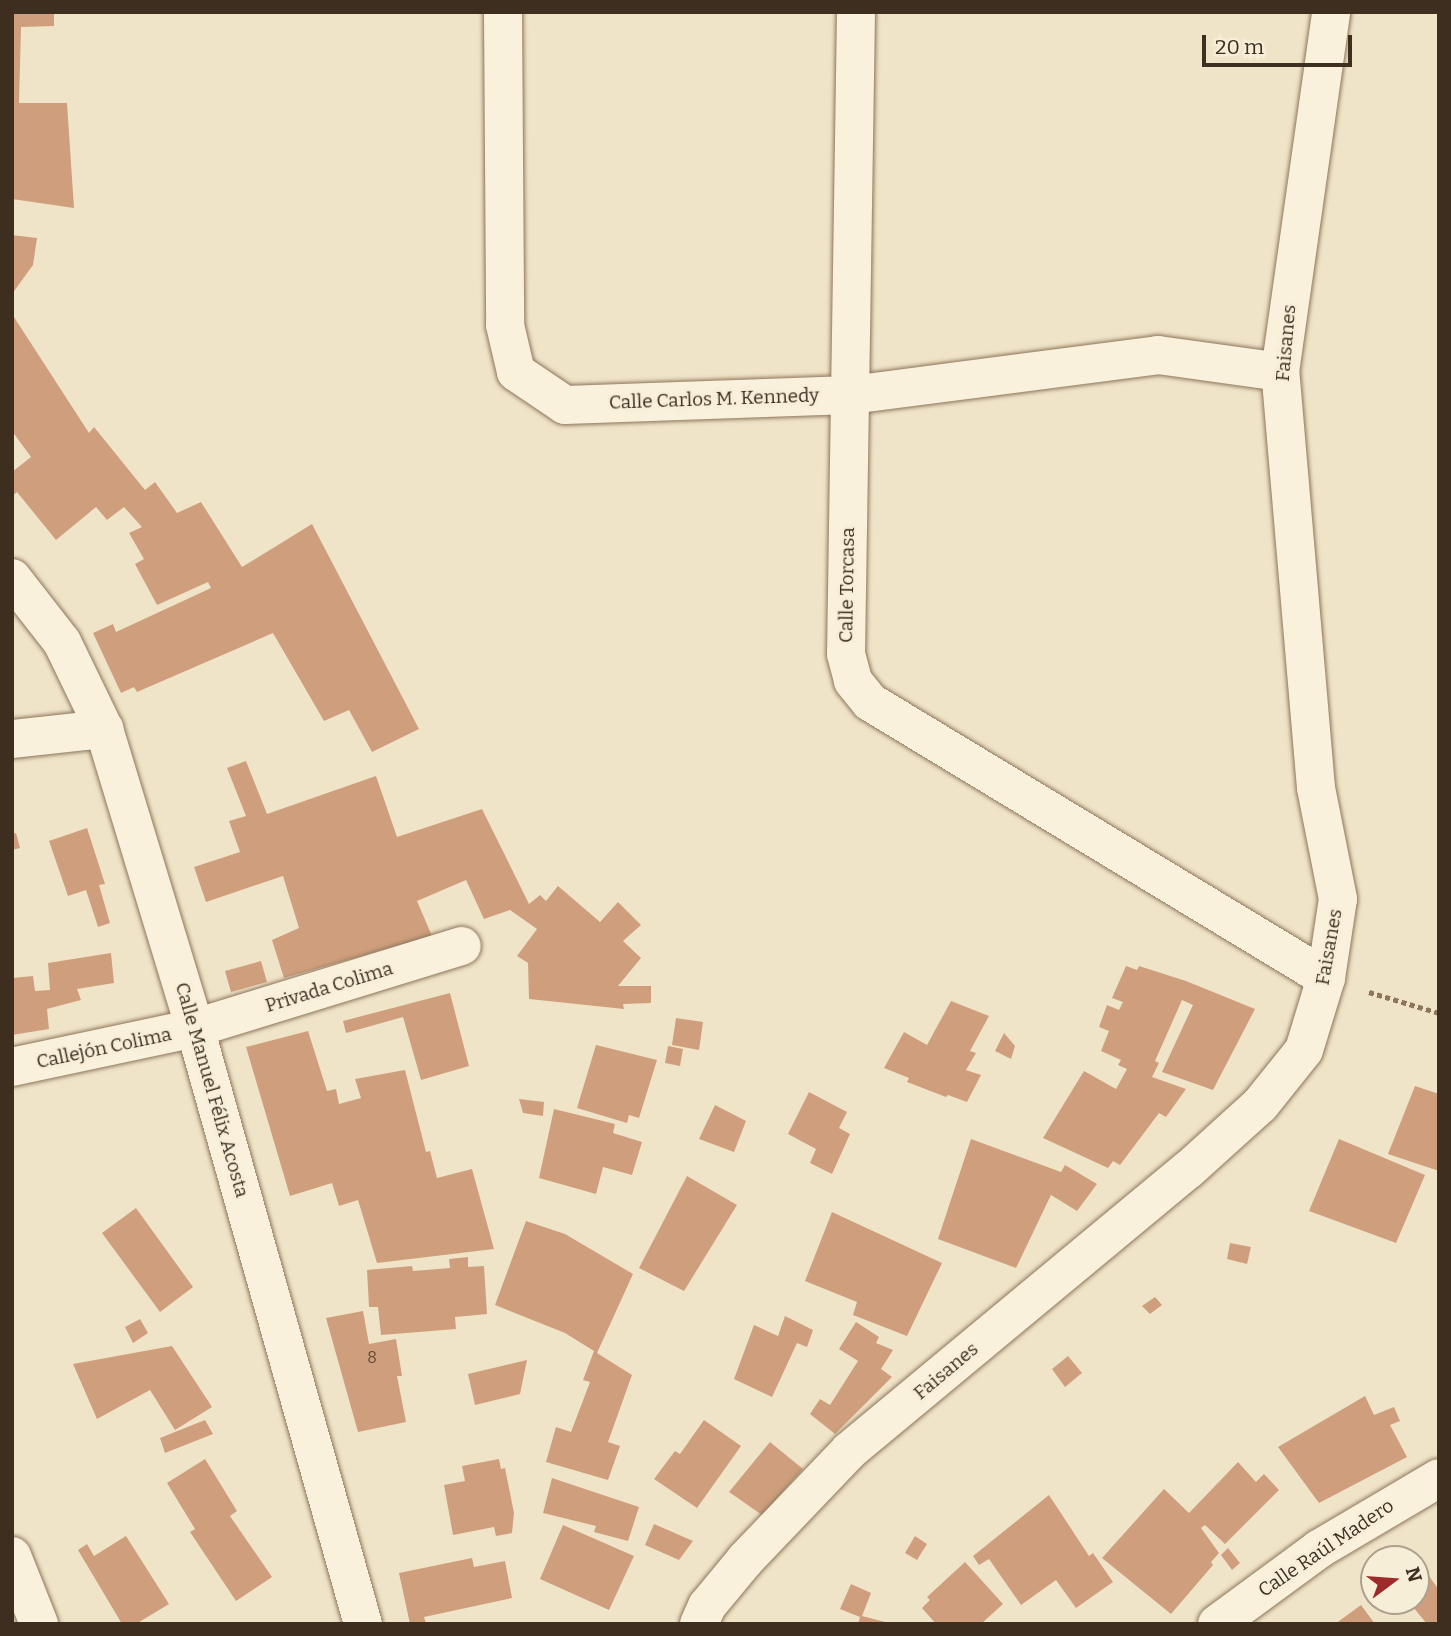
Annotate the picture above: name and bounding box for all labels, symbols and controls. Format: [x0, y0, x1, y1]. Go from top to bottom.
scale bar [1206, 21, 1356, 65]
text: 20 m [1215, 34, 1264, 60]
street label: Faisanes [1271, 304, 1301, 382]
street label: Calle Carlos M. Kennedy [609, 384, 819, 414]
street label: Calle Torcasa [835, 527, 859, 643]
street label: Faisanes [1311, 907, 1347, 987]
street label: Privada Colima [262, 957, 396, 1017]
street label: Calle Manuel Félix Acosta [170, 980, 254, 1200]
street label: Callejón Colima [34, 1023, 174, 1073]
street label: Faisanes [909, 1337, 983, 1405]
house number: 8 [367, 1348, 377, 1368]
street label: Calle Raúl Madero [1254, 1494, 1398, 1602]
north arrow [1360, 1545, 1430, 1615]
text: N [1401, 1564, 1427, 1585]

